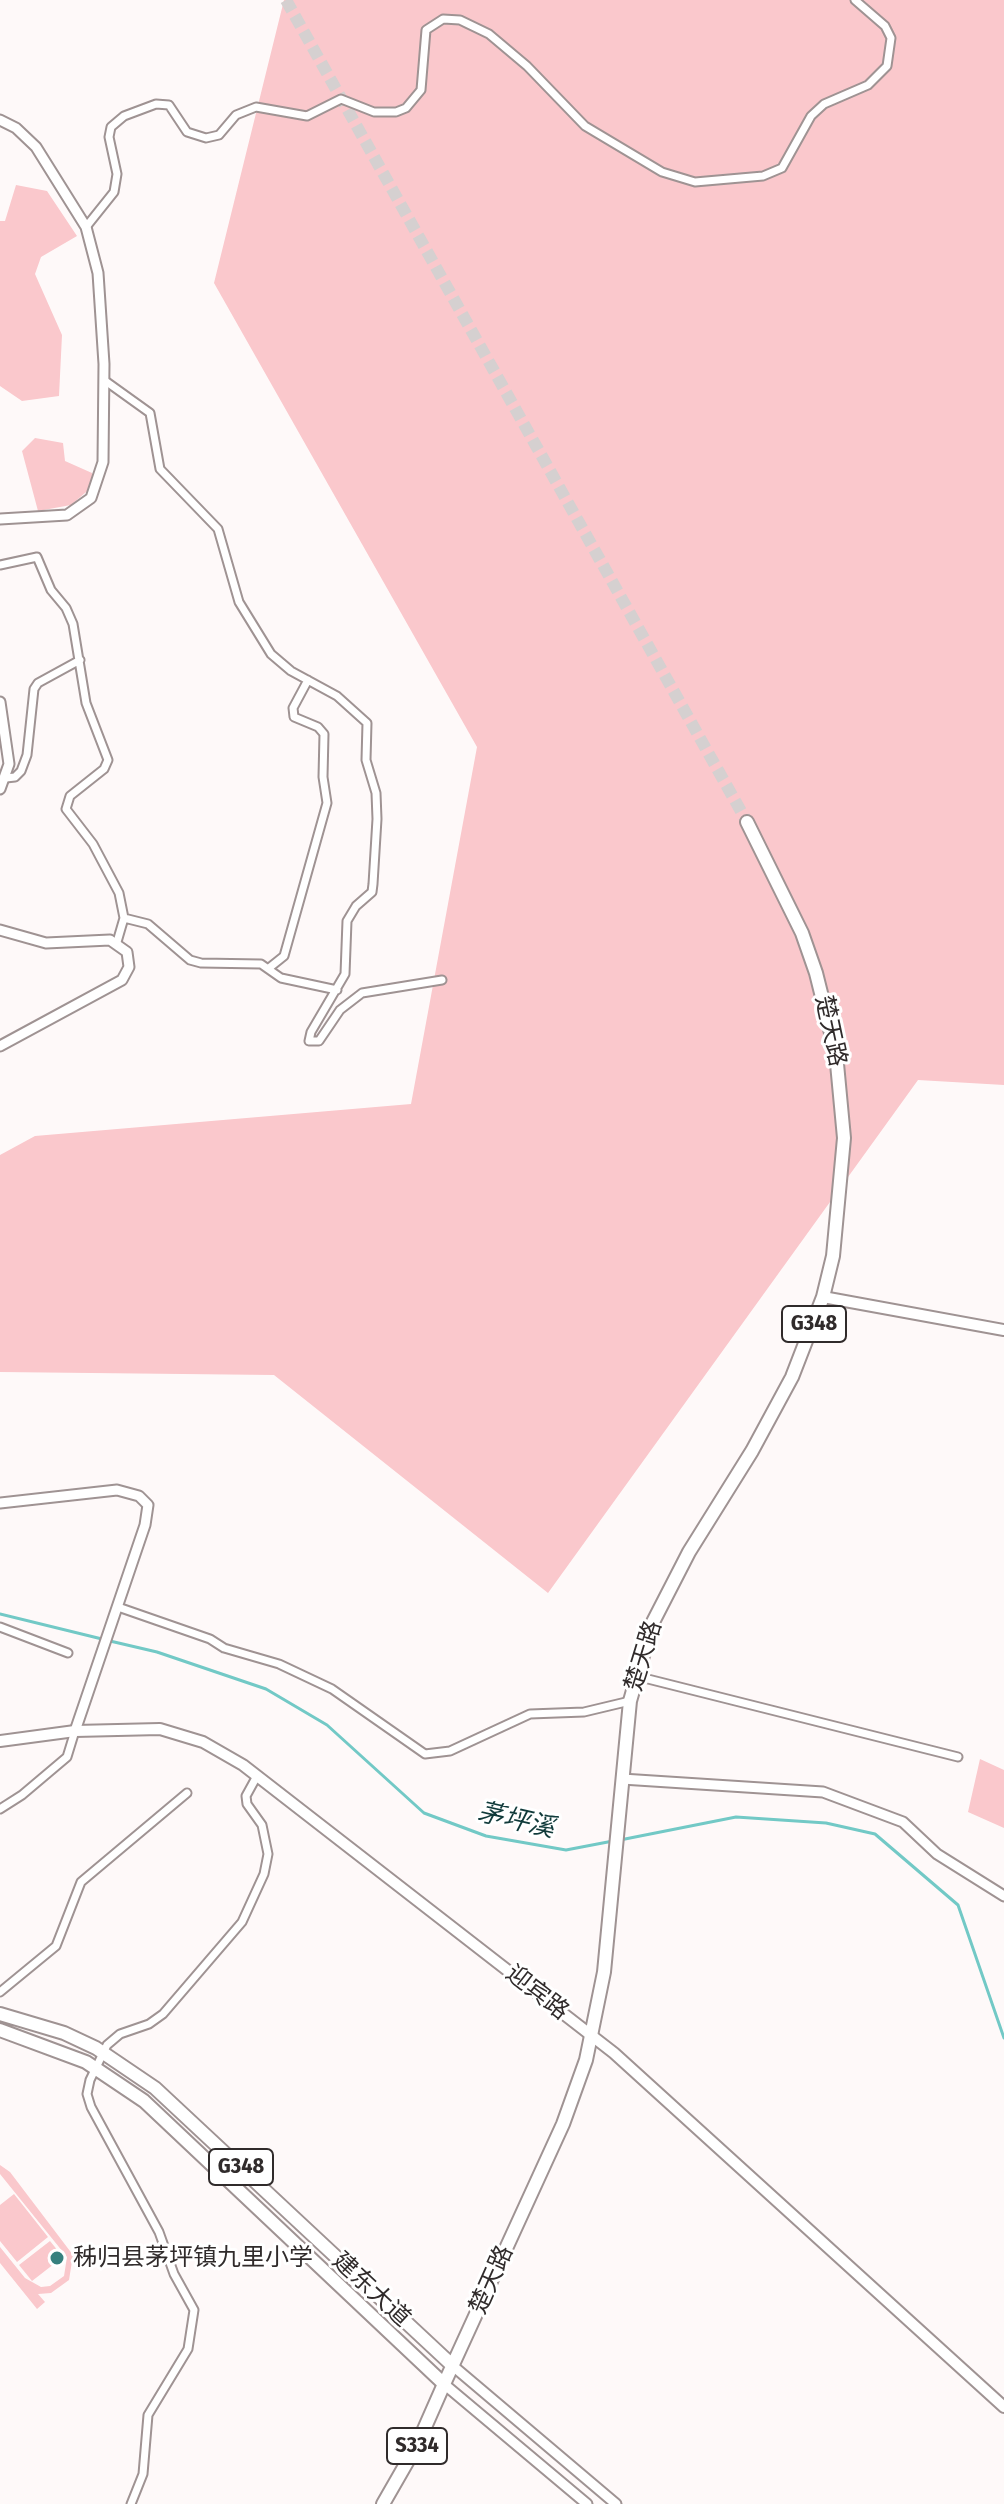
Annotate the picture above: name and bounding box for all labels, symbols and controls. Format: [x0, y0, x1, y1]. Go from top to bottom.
street label: 楚天路 [808, 993, 852, 1069]
road number: G348 [782, 1306, 846, 1342]
street label: 楚天路 [620, 1617, 668, 1695]
water label: 茅坪溪 [474, 1797, 558, 1845]
street label: 迎宾路 [500, 1959, 574, 2027]
road number: G348 [209, 2149, 273, 2185]
street label: 楚天路 [464, 2241, 520, 2319]
place label: 秭归县茅坪镇九里小学 [73, 2244, 313, 2272]
street label: 建东大道 [326, 2247, 416, 2333]
marker: 秭归县茅坪镇九里小学 [48, 2249, 66, 2267]
road number: S334 [387, 2428, 447, 2464]

